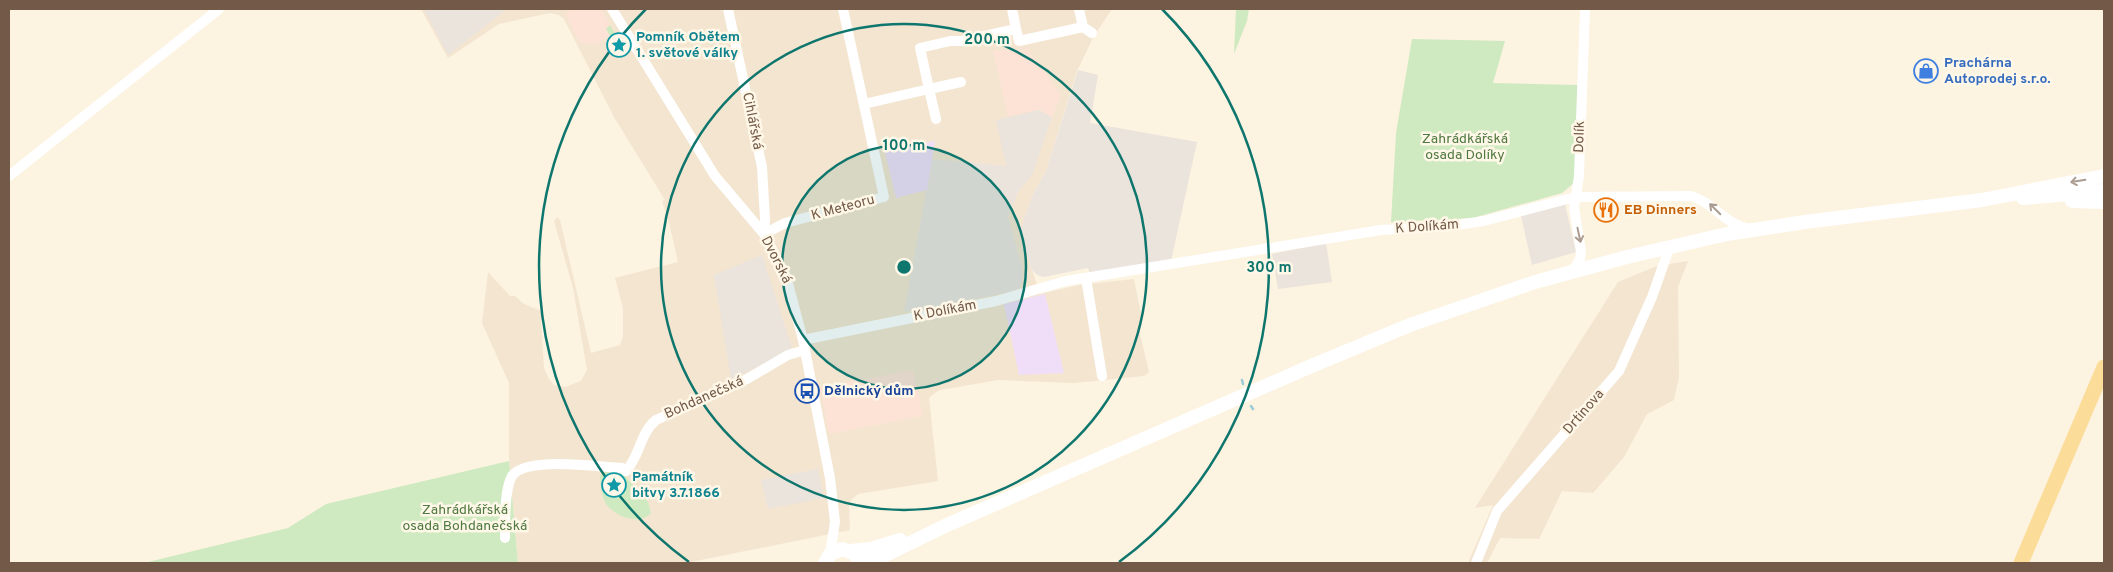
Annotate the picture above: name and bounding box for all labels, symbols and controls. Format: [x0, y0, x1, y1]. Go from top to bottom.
place label: Pomník Obětem 1. světové války [636, 29, 740, 62]
text: 200 m [964, 31, 1010, 50]
place icon: Pomník Obětem 1. světové války [606, 32, 632, 58]
place label: Prachárna Autoprodej s.r.o. [1944, 55, 2051, 88]
shop icon: Prachárna Autoprodej s.r.o. [1913, 58, 1939, 84]
street label: Cihlářská [738, 91, 766, 151]
street label: Dolík [1571, 121, 1589, 153]
park label: Zahrádkářská osada Dolíky [1422, 131, 1508, 164]
text: 100 m [883, 137, 925, 156]
one-way arrow [2071, 176, 2087, 186]
street label: K Meteoru [809, 191, 877, 225]
restaurant icon: EB Dinners [1593, 197, 1619, 223]
place label: EB Dinners [1624, 202, 1697, 219]
one-way arrow [1709, 203, 1721, 215]
street label: K Dolíkám [1395, 216, 1459, 238]
one-way arrow [1574, 227, 1584, 243]
street label: Dvorská [757, 233, 795, 287]
centre of rings [895, 258, 913, 276]
text: 300 m [1246, 259, 1292, 278]
street label: K Dolíkám [912, 297, 978, 325]
street label: Bohdanečská [662, 373, 746, 423]
bus stop icon: Dělnický dům [794, 378, 820, 404]
place label: Dělnický dům [824, 383, 913, 400]
street label: Drtinova [1560, 386, 1608, 438]
place label: Památník bitvy 3.7.1866 [632, 469, 720, 502]
place icon: Památník bitvy 3.7.1866 [601, 472, 627, 498]
park label: Zahrádkářská osada Bohdanečská [403, 502, 527, 535]

